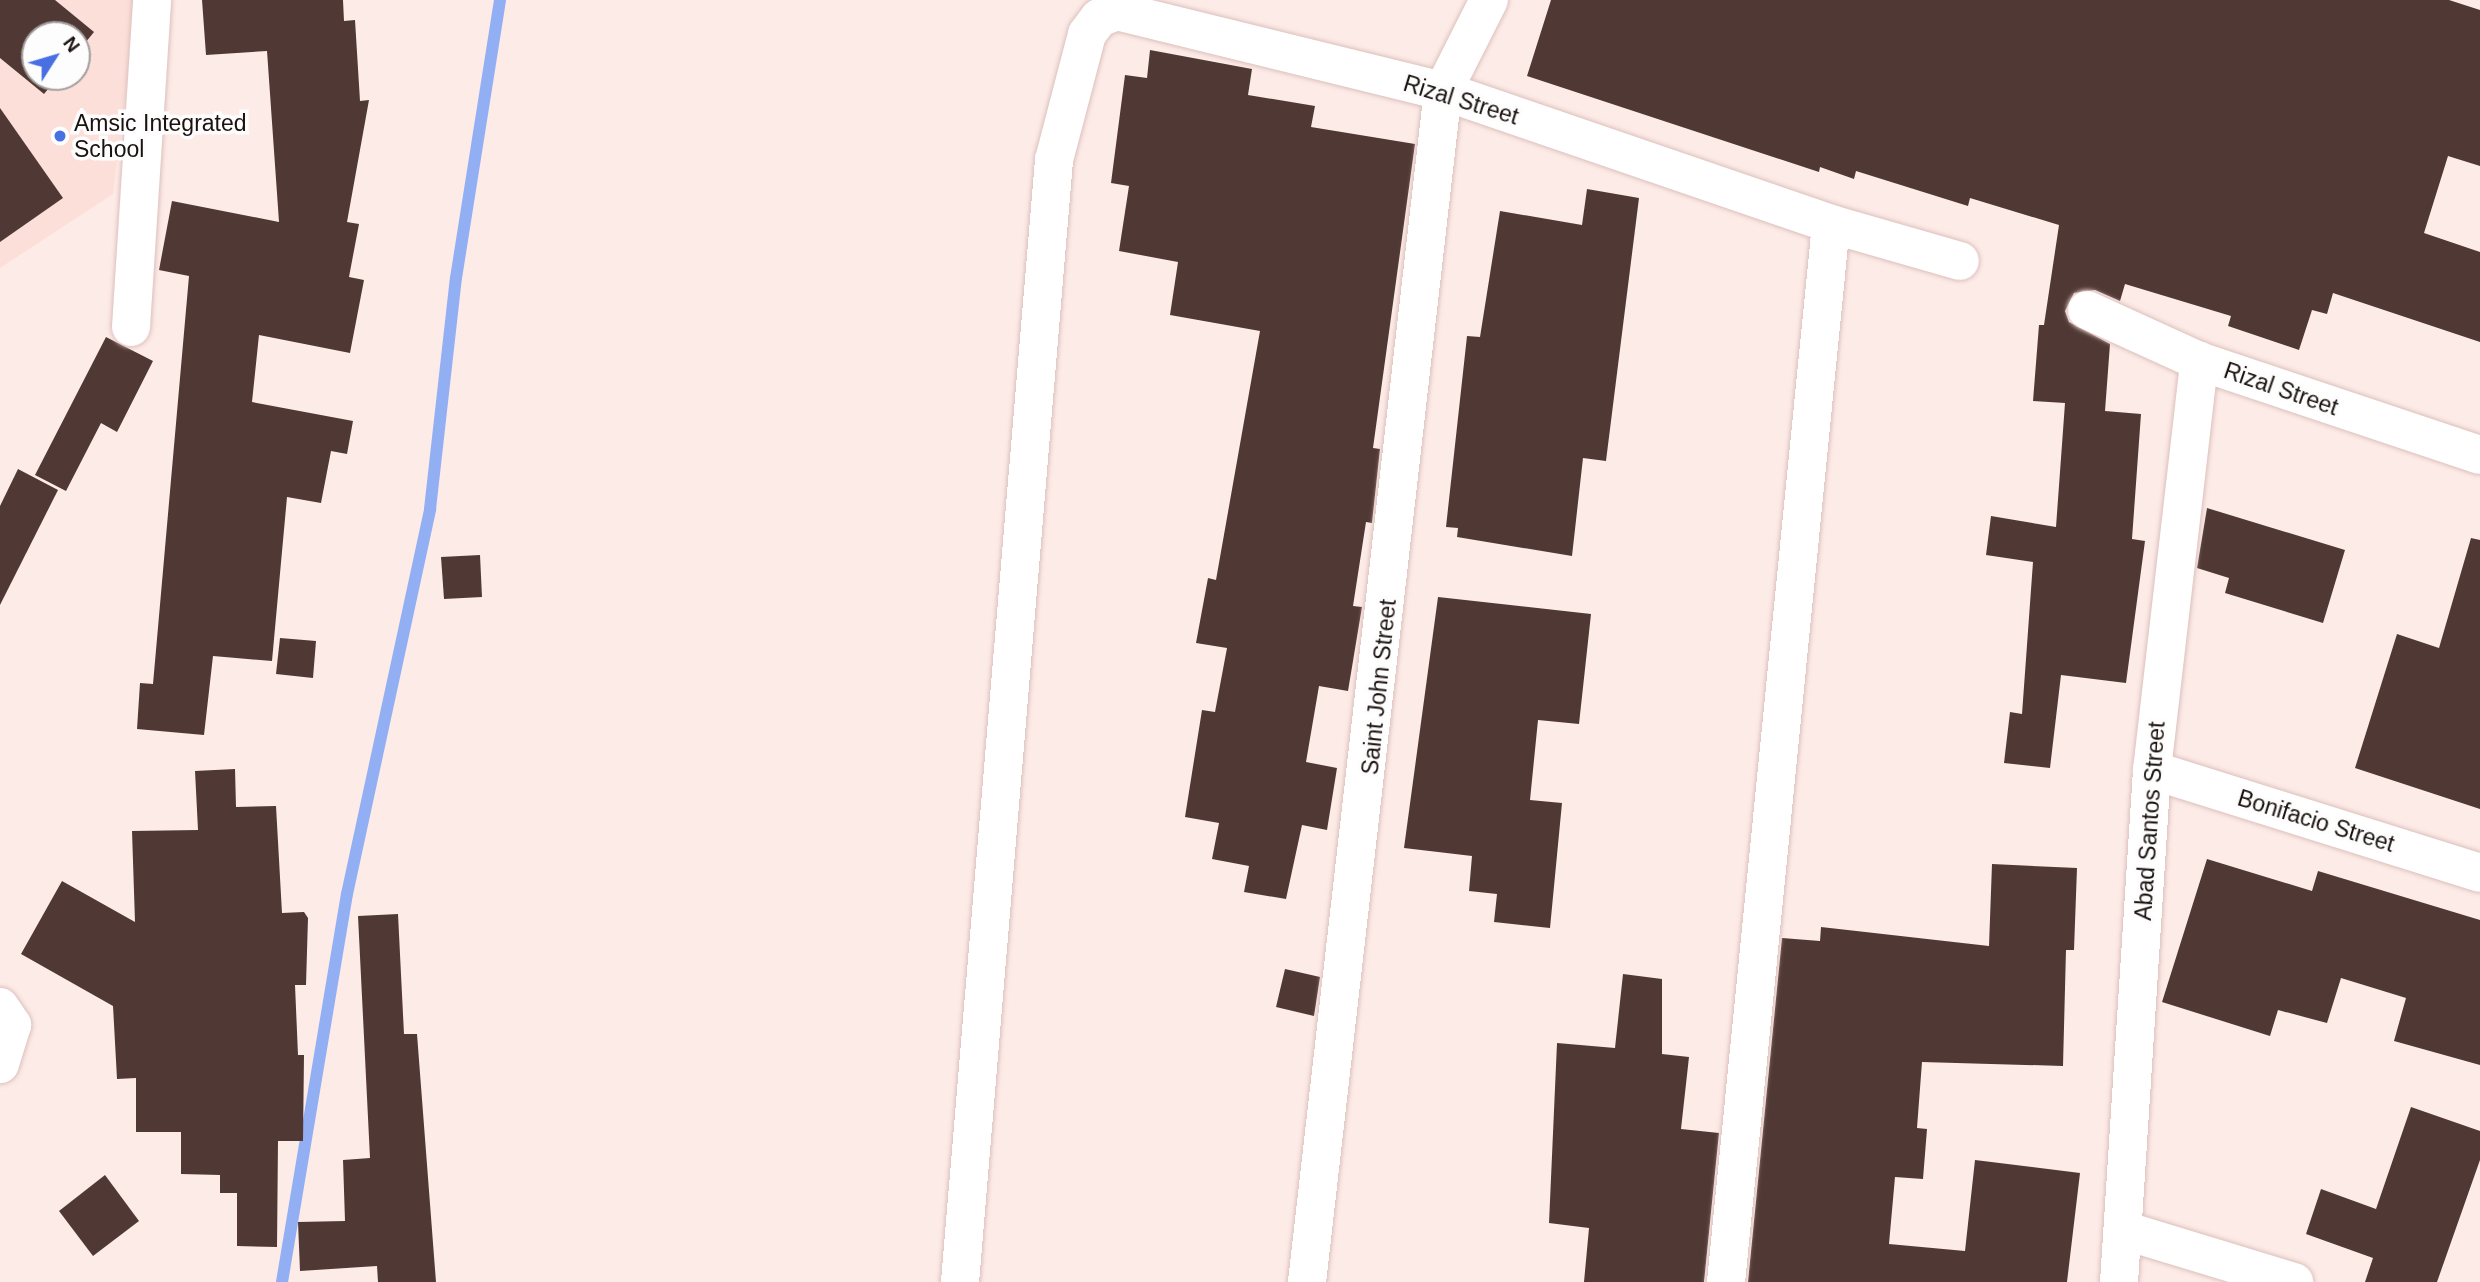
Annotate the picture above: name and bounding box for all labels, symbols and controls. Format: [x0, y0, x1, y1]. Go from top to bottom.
north arrow [21, 21, 91, 91]
text: N [59, 32, 84, 56]
street label: Rizal Street [1400, 69, 1522, 131]
place label: Amsic Integrated School [74, 109, 247, 163]
marker: Amsic Integrated School [52, 128, 68, 144]
street label: Rizal Street [2220, 357, 2342, 421]
street label: Saint John Street [1356, 598, 1402, 776]
street label: Abad Santos Street [2129, 721, 2171, 921]
street label: Bonifacio Street [2234, 784, 2398, 858]

